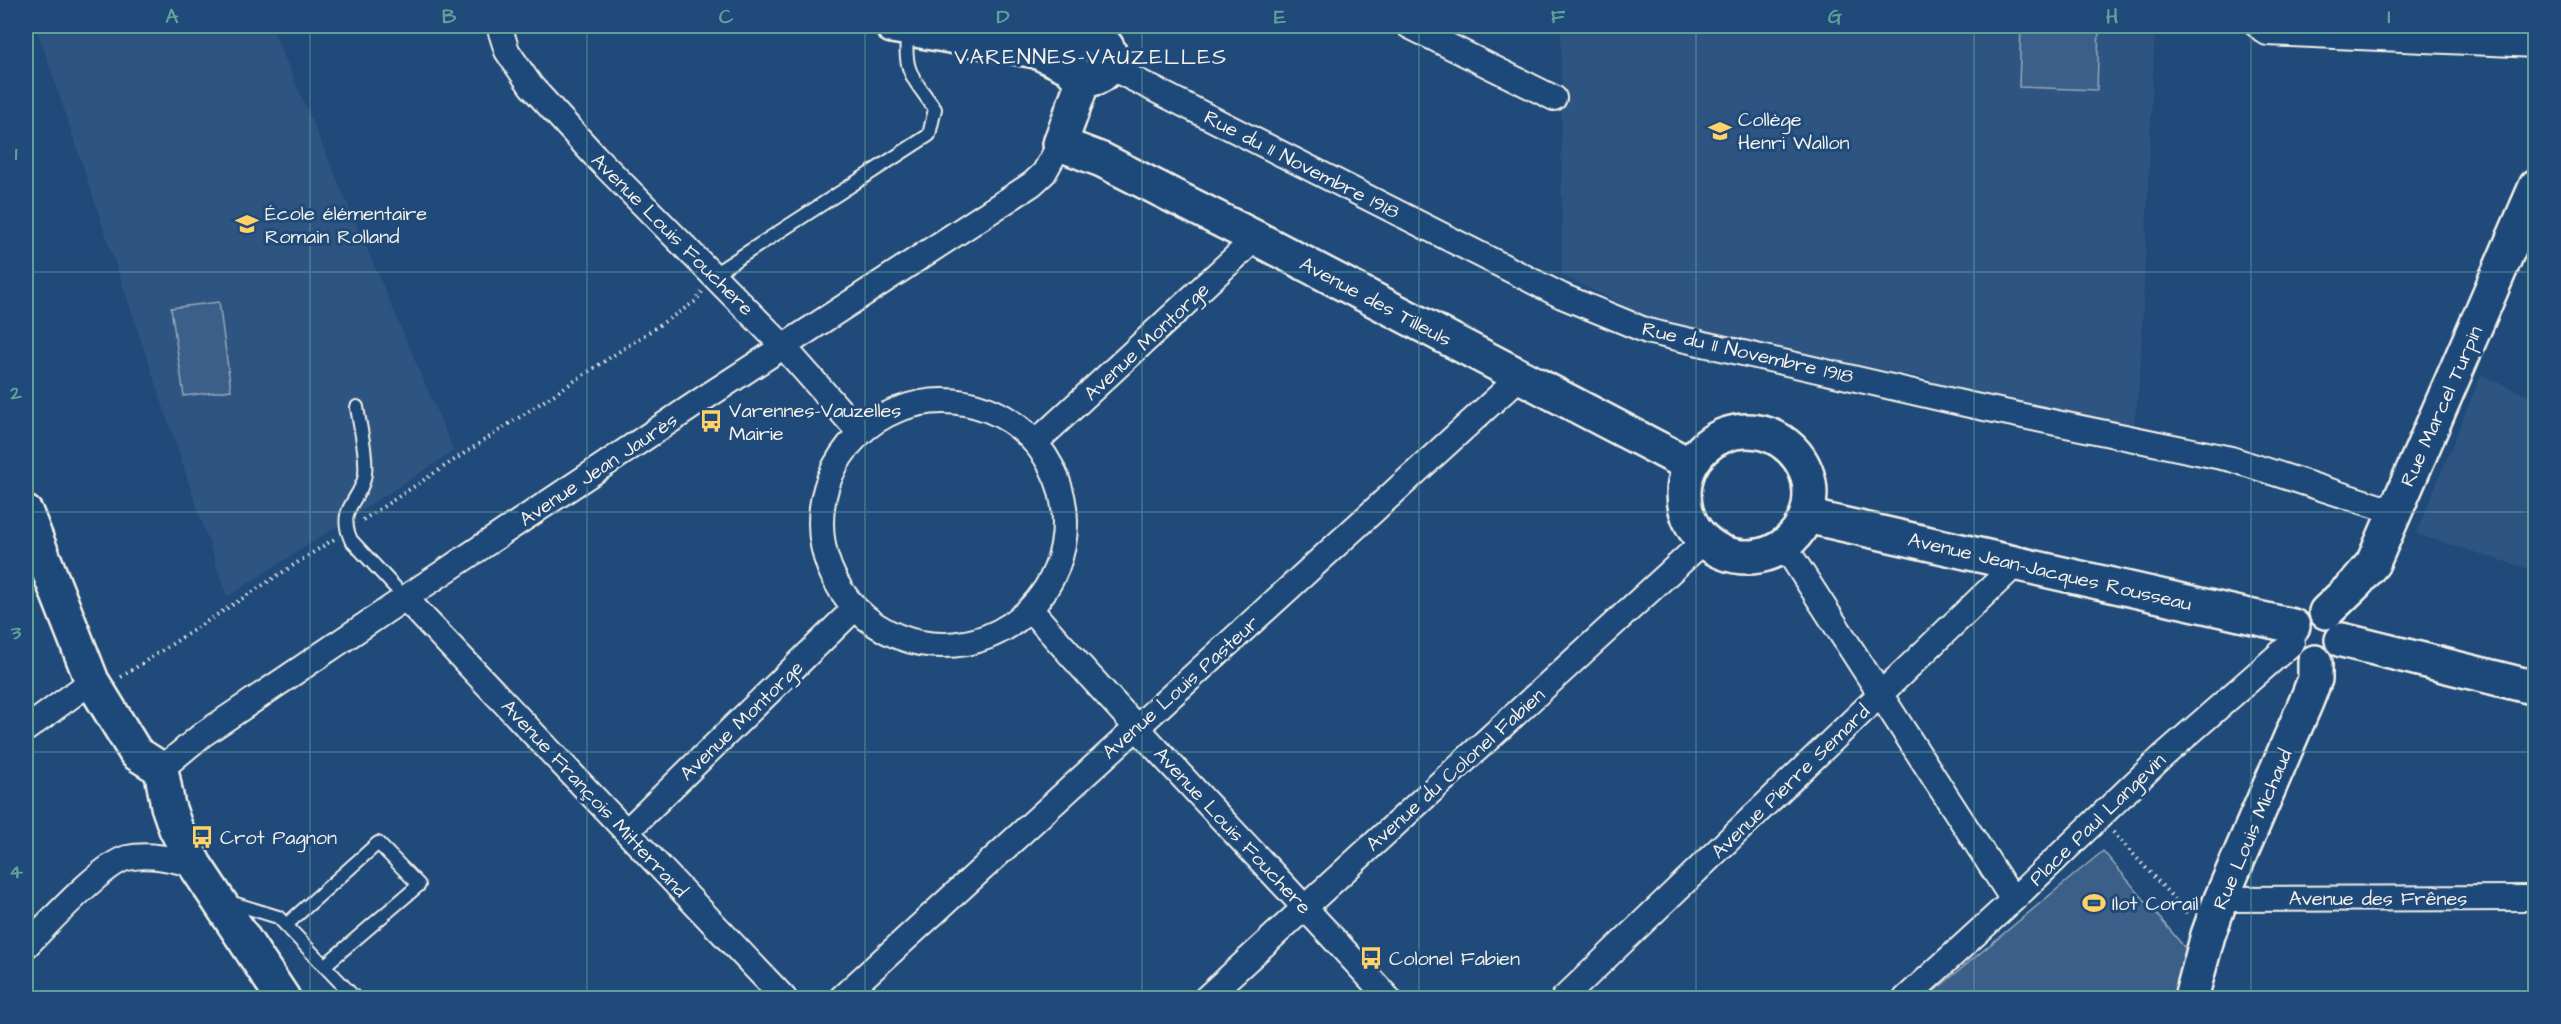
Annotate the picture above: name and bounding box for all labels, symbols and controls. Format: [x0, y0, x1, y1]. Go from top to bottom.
text: A [166, 3, 179, 31]
text: B [442, 3, 457, 31]
text: C [719, 3, 734, 31]
text: D [997, 3, 1010, 31]
text: E [1274, 3, 1286, 31]
text: F [1551, 3, 1566, 31]
text: G [1828, 3, 1842, 31]
text: H [2106, 3, 2118, 31]
text: I [2387, 3, 2391, 31]
district label: VARENNES-VAUZELLES [954, 42, 1228, 73]
street label: Rue du 11 Novembre 1918 [1199, 103, 1404, 226]
place label: Collège Henri Wallon [1738, 106, 1850, 157]
school or university icon: Collège Henri Wallon [1707, 118, 1733, 144]
text: 1 [15, 140, 18, 168]
street label: Avenue Louis Fouchere [585, 147, 760, 322]
place label: École élémentaire Romain Rolland [265, 200, 427, 251]
school or university icon: École élémentaire Romain Rolland [234, 211, 260, 237]
street label: Avenue des Tilleuls [1295, 250, 1456, 354]
street label: Avenue Montorge [1078, 276, 1216, 408]
street label: Rue du 11 Novembre 1918 [1639, 315, 1856, 391]
street label: Rue Marcel Turpin [2394, 321, 2490, 491]
text: 2 [9, 379, 22, 407]
place label: Varennes-Vauzelles Mairie [729, 397, 901, 448]
street label: Avenue Jean Jaurès [514, 406, 683, 533]
bus stop icon: Varennes-Vauzelles Mairie [698, 408, 724, 434]
street label: Avenue Jean-Jacques Rousseau [1905, 526, 2194, 618]
street label: Avenue Louis Pasteur [1096, 610, 1265, 766]
text: 3 [10, 619, 22, 647]
street label: Avenue Montorge [674, 654, 811, 788]
street label: Avenue du Colonel Fabien [1360, 682, 1551, 858]
street label: Avenue François Mitterrand [495, 693, 694, 904]
street label: Avenue Pierre Semard [1705, 698, 1876, 865]
street label: Avenue Louis Fouchere [1147, 741, 1318, 921]
street label: Rue Louis Michaud [2206, 745, 2299, 914]
street label: Place Paul Langevin [2023, 747, 2173, 893]
bus stop icon: Crot Pagnon [189, 824, 215, 850]
place label: Crot Pagnon [220, 824, 337, 853]
text: 4 [9, 858, 23, 886]
street label: Avenue des Frênes [2289, 885, 2467, 913]
sports icon: Ilot Corail [2081, 890, 2107, 916]
place label: Ilot Corail [2112, 890, 2198, 918]
bus stop icon: Colonel Fabien [1358, 945, 1384, 971]
place label: Colonel Fabien [1389, 945, 1520, 973]

